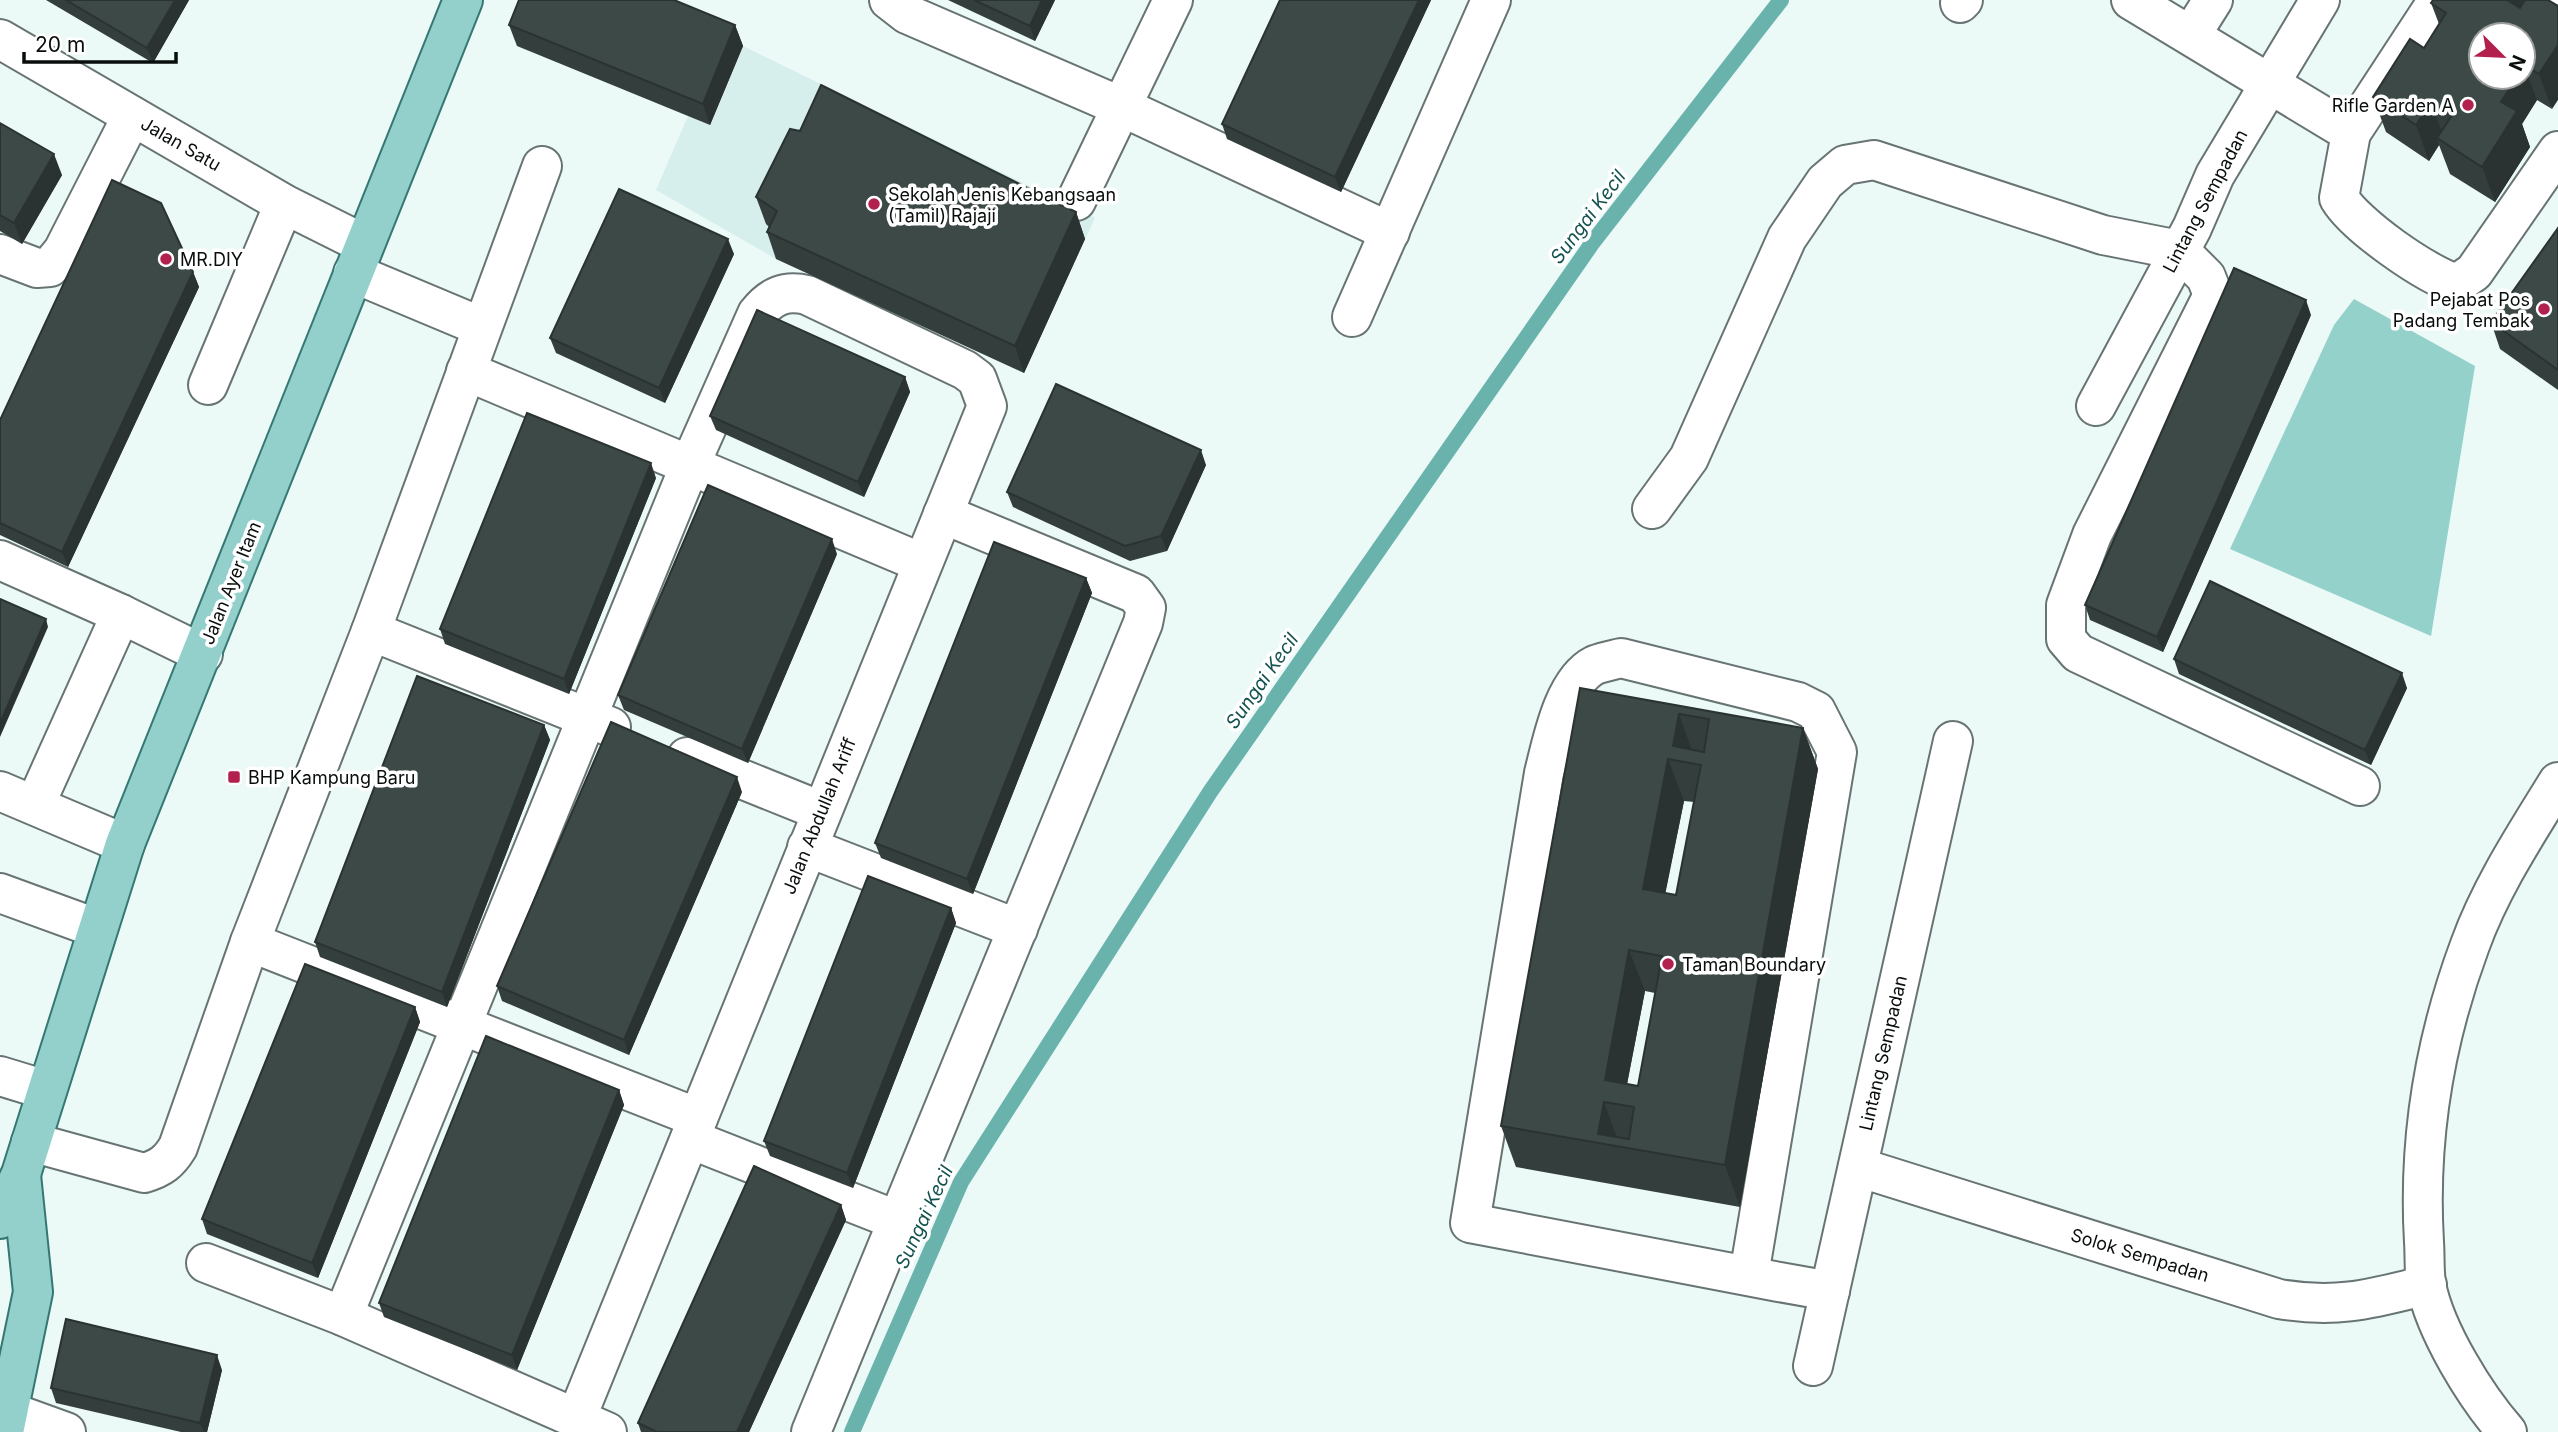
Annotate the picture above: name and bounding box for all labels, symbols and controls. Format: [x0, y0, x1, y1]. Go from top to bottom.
scale bar [24, 21, 177, 65]
north arrow [2467, 21, 2537, 91]
text: 20 m [35, 32, 85, 57]
text: N [2504, 51, 2531, 74]
place label: Rifle Garden A [2332, 95, 2454, 116]
marker: Rifle Garden A [2460, 97, 2476, 113]
street label: Jalan Satu [137, 113, 225, 175]
street label: Lintang Sempadan [2158, 126, 2252, 276]
water label: Sungai Kecil [1545, 165, 1631, 268]
place label: Sekolah Jenis Kebangsaan (Tamil) Rajaji [888, 184, 1116, 226]
marker: Sekolah Jenis Kebangsaan (Tamil) Rajaji [866, 196, 882, 212]
place label: MR.DIY [180, 249, 243, 270]
marker: MR.DIY [158, 251, 174, 267]
place label: Pejabat Pos Padang Tembak [2393, 289, 2530, 331]
marker: Pejabat Pos Padang Tembak [2536, 301, 2552, 317]
street label: Jalan Ayer Itam [197, 518, 265, 648]
water label: Sungai Kecil [1221, 629, 1303, 733]
street label: Jalan Abdullah Ariff [778, 735, 860, 897]
place label: BHP Kampung Baru [248, 767, 415, 788]
marker: BHP Kampung Baru [226, 769, 242, 785]
place label: Taman Boundary [1682, 954, 1826, 975]
marker: Taman Boundary [1660, 956, 1676, 972]
street label: Lintang Sempadan [1855, 973, 1911, 1133]
water label: Sungai Kecil [890, 1162, 958, 1272]
street label: Solok Sempadan [2068, 1224, 2212, 1286]

